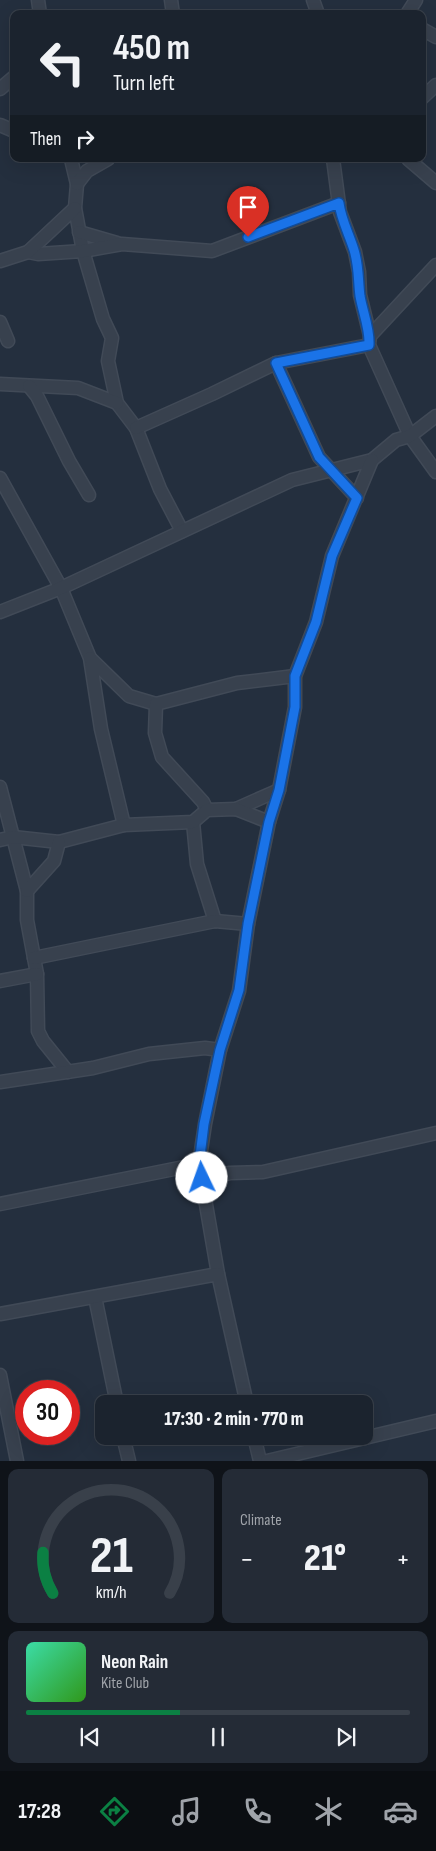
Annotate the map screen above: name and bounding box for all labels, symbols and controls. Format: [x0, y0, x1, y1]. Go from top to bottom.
text: 450 m [113, 27, 190, 70]
icon: left [30, 30, 95, 95]
text: Turn left [113, 70, 175, 97]
icon: right [71, 125, 99, 153]
text: Then [30, 128, 61, 151]
pin [227, 186, 269, 237]
icon: arrive [234, 193, 262, 221]
position arrow [175, 1151, 227, 1203]
speed limit sign: 30 [15, 1380, 80, 1445]
text: 17:30 · 2 min · 770 m [164, 1408, 304, 1431]
text: Climate [240, 1511, 282, 1530]
text: 21 [89, 1525, 133, 1588]
text: 21° [304, 1536, 346, 1581]
text: − [240, 1543, 254, 1576]
text: + [396, 1543, 410, 1576]
text: km/h [96, 1582, 126, 1603]
text: Neon Rain [101, 1651, 168, 1674]
text: Kite Club [101, 1674, 149, 1693]
icon: previous [76, 1723, 104, 1751]
icon: pause [204, 1723, 232, 1751]
icon: next [332, 1723, 360, 1751]
icon: directions [97, 1794, 132, 1829]
icon: music [169, 1794, 204, 1829]
icon: phone [240, 1794, 275, 1829]
icon: climate [311, 1794, 346, 1829]
icon: car [383, 1794, 418, 1829]
text: 17:28 [18, 1798, 61, 1825]

